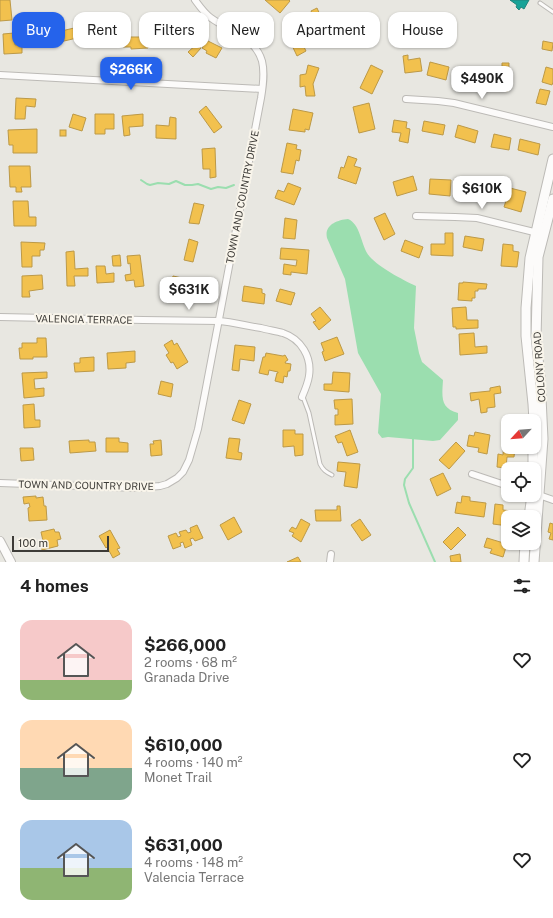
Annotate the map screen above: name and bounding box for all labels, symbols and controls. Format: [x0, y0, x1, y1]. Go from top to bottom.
chip: Buy [12, 12, 65, 48]
chip: Rent [73, 12, 131, 48]
chip: Filters [139, 12, 209, 48]
chip: New [217, 12, 274, 48]
chip: Apartment [282, 12, 380, 48]
chip: House [388, 12, 457, 48]
pin: $266K [103, 57, 159, 91]
text: $266K [109, 62, 153, 77]
pin: $490K [454, 66, 510, 100]
text: $490K [460, 71, 504, 86]
street label: TOWN AND COUNTRY DRIVE [223, 129, 261, 265]
pin: $610K [454, 176, 510, 210]
text: $610K [462, 181, 502, 196]
pin: $631K [161, 277, 217, 311]
text: $631K [169, 282, 209, 297]
street label: VALENCIA TERRACE [35, 312, 133, 326]
street label: COLONY ROAD [531, 331, 547, 403]
north arrow [501, 414, 541, 454]
map controls [501, 414, 541, 550]
button: locate [501, 462, 541, 502]
street label: TOWN AND COUNTRY DRIVE [18, 478, 154, 492]
button: layers [501, 510, 541, 550]
scale bar [12, 534, 109, 553]
text: 100 m [18, 537, 48, 549]
icon: filters [511, 575, 533, 597]
text: 4 homes [20, 576, 89, 596]
text: $266,000 [144, 635, 226, 655]
icon: home [52, 636, 100, 684]
icon: heart [511, 649, 533, 671]
text: 2 rooms · 68 m² [144, 655, 237, 670]
text: Granada Drive [144, 670, 229, 685]
text: $610,000 [144, 735, 223, 755]
icon: home [52, 736, 100, 784]
icon: heart [511, 749, 533, 771]
text: 4 rooms · 140 m² [144, 755, 243, 770]
text: Monet Trail [144, 770, 212, 785]
text: $631,000 [144, 835, 223, 855]
icon: home [52, 836, 100, 884]
icon: heart [511, 849, 533, 871]
text: 4 rooms · 148 m² [144, 855, 243, 870]
text: Valencia Terrace [144, 870, 244, 885]

